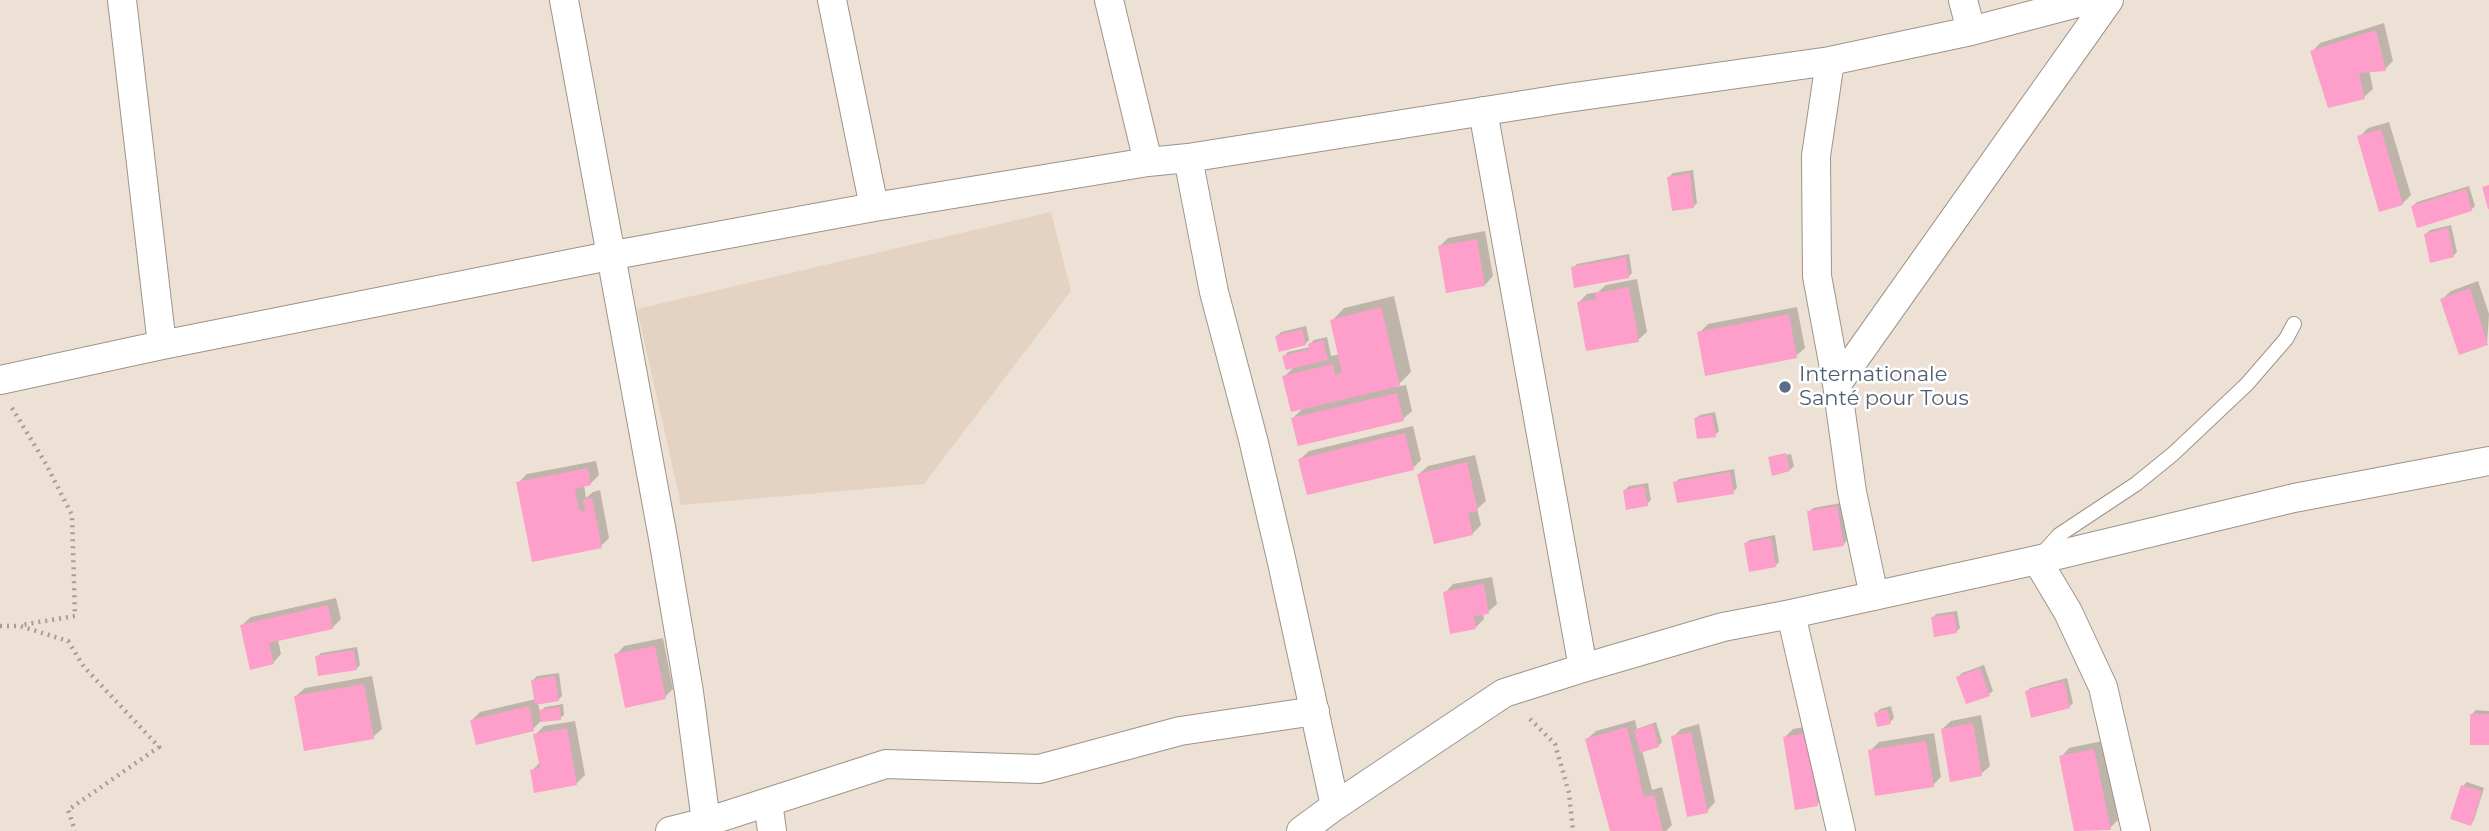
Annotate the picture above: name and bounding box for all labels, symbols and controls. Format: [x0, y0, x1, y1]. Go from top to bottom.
place label: Internationale Santé pour Tous [1799, 362, 1969, 412]
marker: Internationale Santé pour Tous [1777, 379, 1793, 395]

